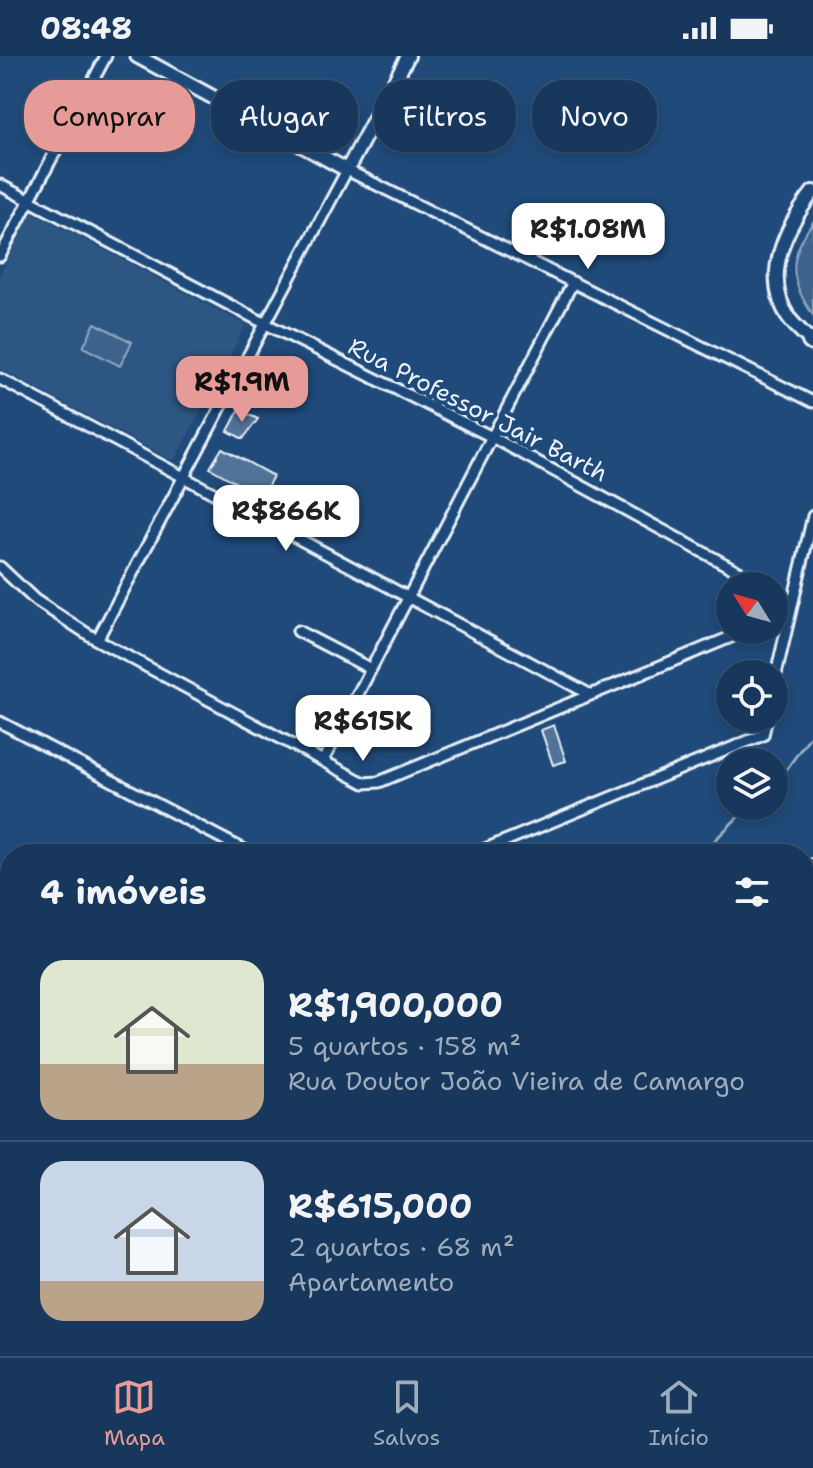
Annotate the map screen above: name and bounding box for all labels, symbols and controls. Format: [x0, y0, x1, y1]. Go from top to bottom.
text: 08:48 [40, 8, 132, 49]
chip: Comprar [24, 80, 195, 152]
chip: Alugar [211, 80, 358, 152]
chip: Filtros [374, 80, 516, 152]
chip: Novo [532, 80, 657, 152]
pin: R$1.08M [514, 203, 662, 271]
text: R$1.08M [530, 211, 646, 246]
street label: Rua Professor Jair Barth [343, 330, 613, 490]
pin: R$1.9M [177, 356, 307, 424]
text: R$1.9M [194, 364, 290, 399]
pin: R$866K [221, 485, 351, 553]
text: R$866K [231, 493, 341, 528]
north arrow [716, 572, 788, 644]
map controls [716, 572, 788, 820]
button: locate [716, 660, 788, 732]
pin: R$615K [298, 695, 428, 763]
text: R$615K [314, 703, 412, 738]
button: layers [716, 748, 788, 820]
text: 4 imóveis [40, 869, 207, 915]
icon: filters [730, 870, 774, 914]
text: R$1,900,000 [288, 982, 503, 1028]
icon: home [104, 992, 200, 1088]
text: 5 quartos · 158 m² [288, 1028, 521, 1063]
text: Rua Doutor João Vieira de Camargo [288, 1063, 745, 1098]
text: R$615,000 [288, 1183, 472, 1229]
icon: home [104, 1193, 200, 1289]
text: 2 quartos · 68 m² [288, 1229, 515, 1264]
text: Apartamento [288, 1264, 454, 1299]
tab: Mapa [104, 1375, 165, 1452]
tab: Salvos [373, 1375, 440, 1452]
tab: Início [649, 1375, 709, 1452]

